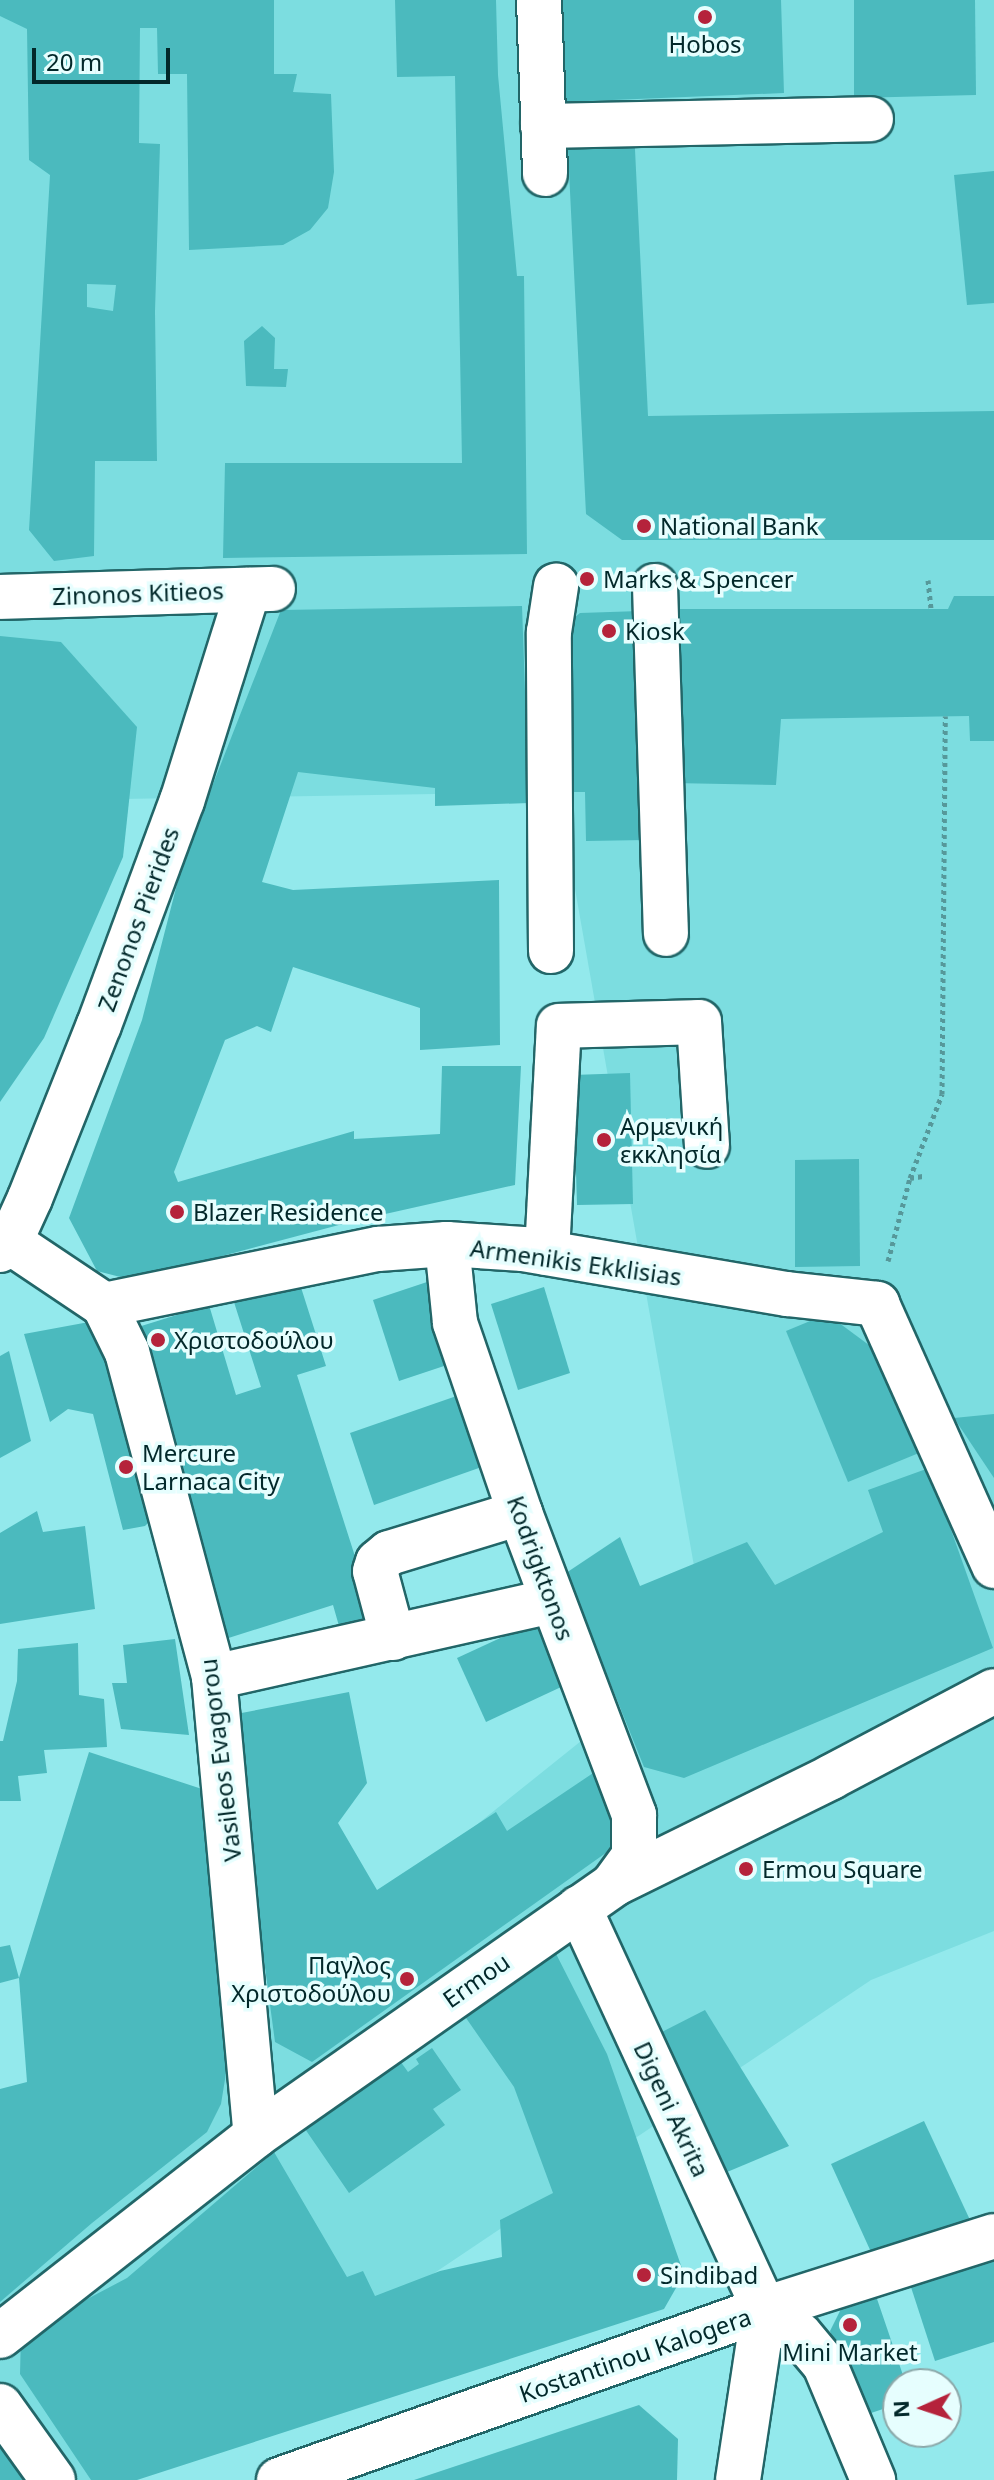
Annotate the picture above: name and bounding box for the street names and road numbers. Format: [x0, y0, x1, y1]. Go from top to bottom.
street label: Zinonos Kitieos [52, 576, 224, 610]
street label: Zenonos Pierides [91, 823, 185, 1015]
street label: Armenikis Ekklisias [469, 1233, 683, 1291]
street label: Kodrigktonos [502, 1492, 580, 1644]
street label: Vasileos Evagorou [193, 1657, 247, 1863]
street label: Ermou [437, 1947, 515, 2013]
street label: Digeni Akrita [628, 2037, 716, 2181]
street label: Kostantinou Kalogera [515, 2302, 755, 2408]

